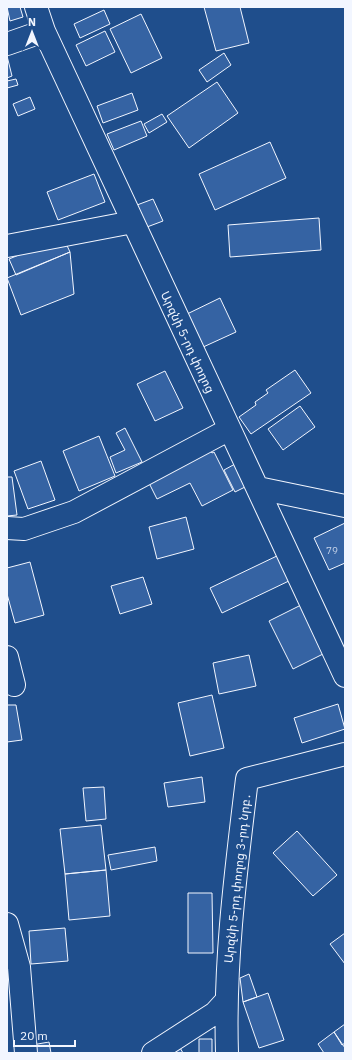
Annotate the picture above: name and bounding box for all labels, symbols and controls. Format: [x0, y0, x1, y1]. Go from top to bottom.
north arrow [12, 12, 52, 52]
text: N [28, 15, 36, 29]
street label: Արզնի 5-րդ փողոց [158, 289, 218, 395]
house number: 79 [326, 544, 338, 557]
street label: Արզնի 5-րդ փողոց 3-րդ նրբ․ [221, 792, 253, 964]
scale bar [14, 1022, 75, 1048]
text: 20 m [20, 1028, 48, 1043]

